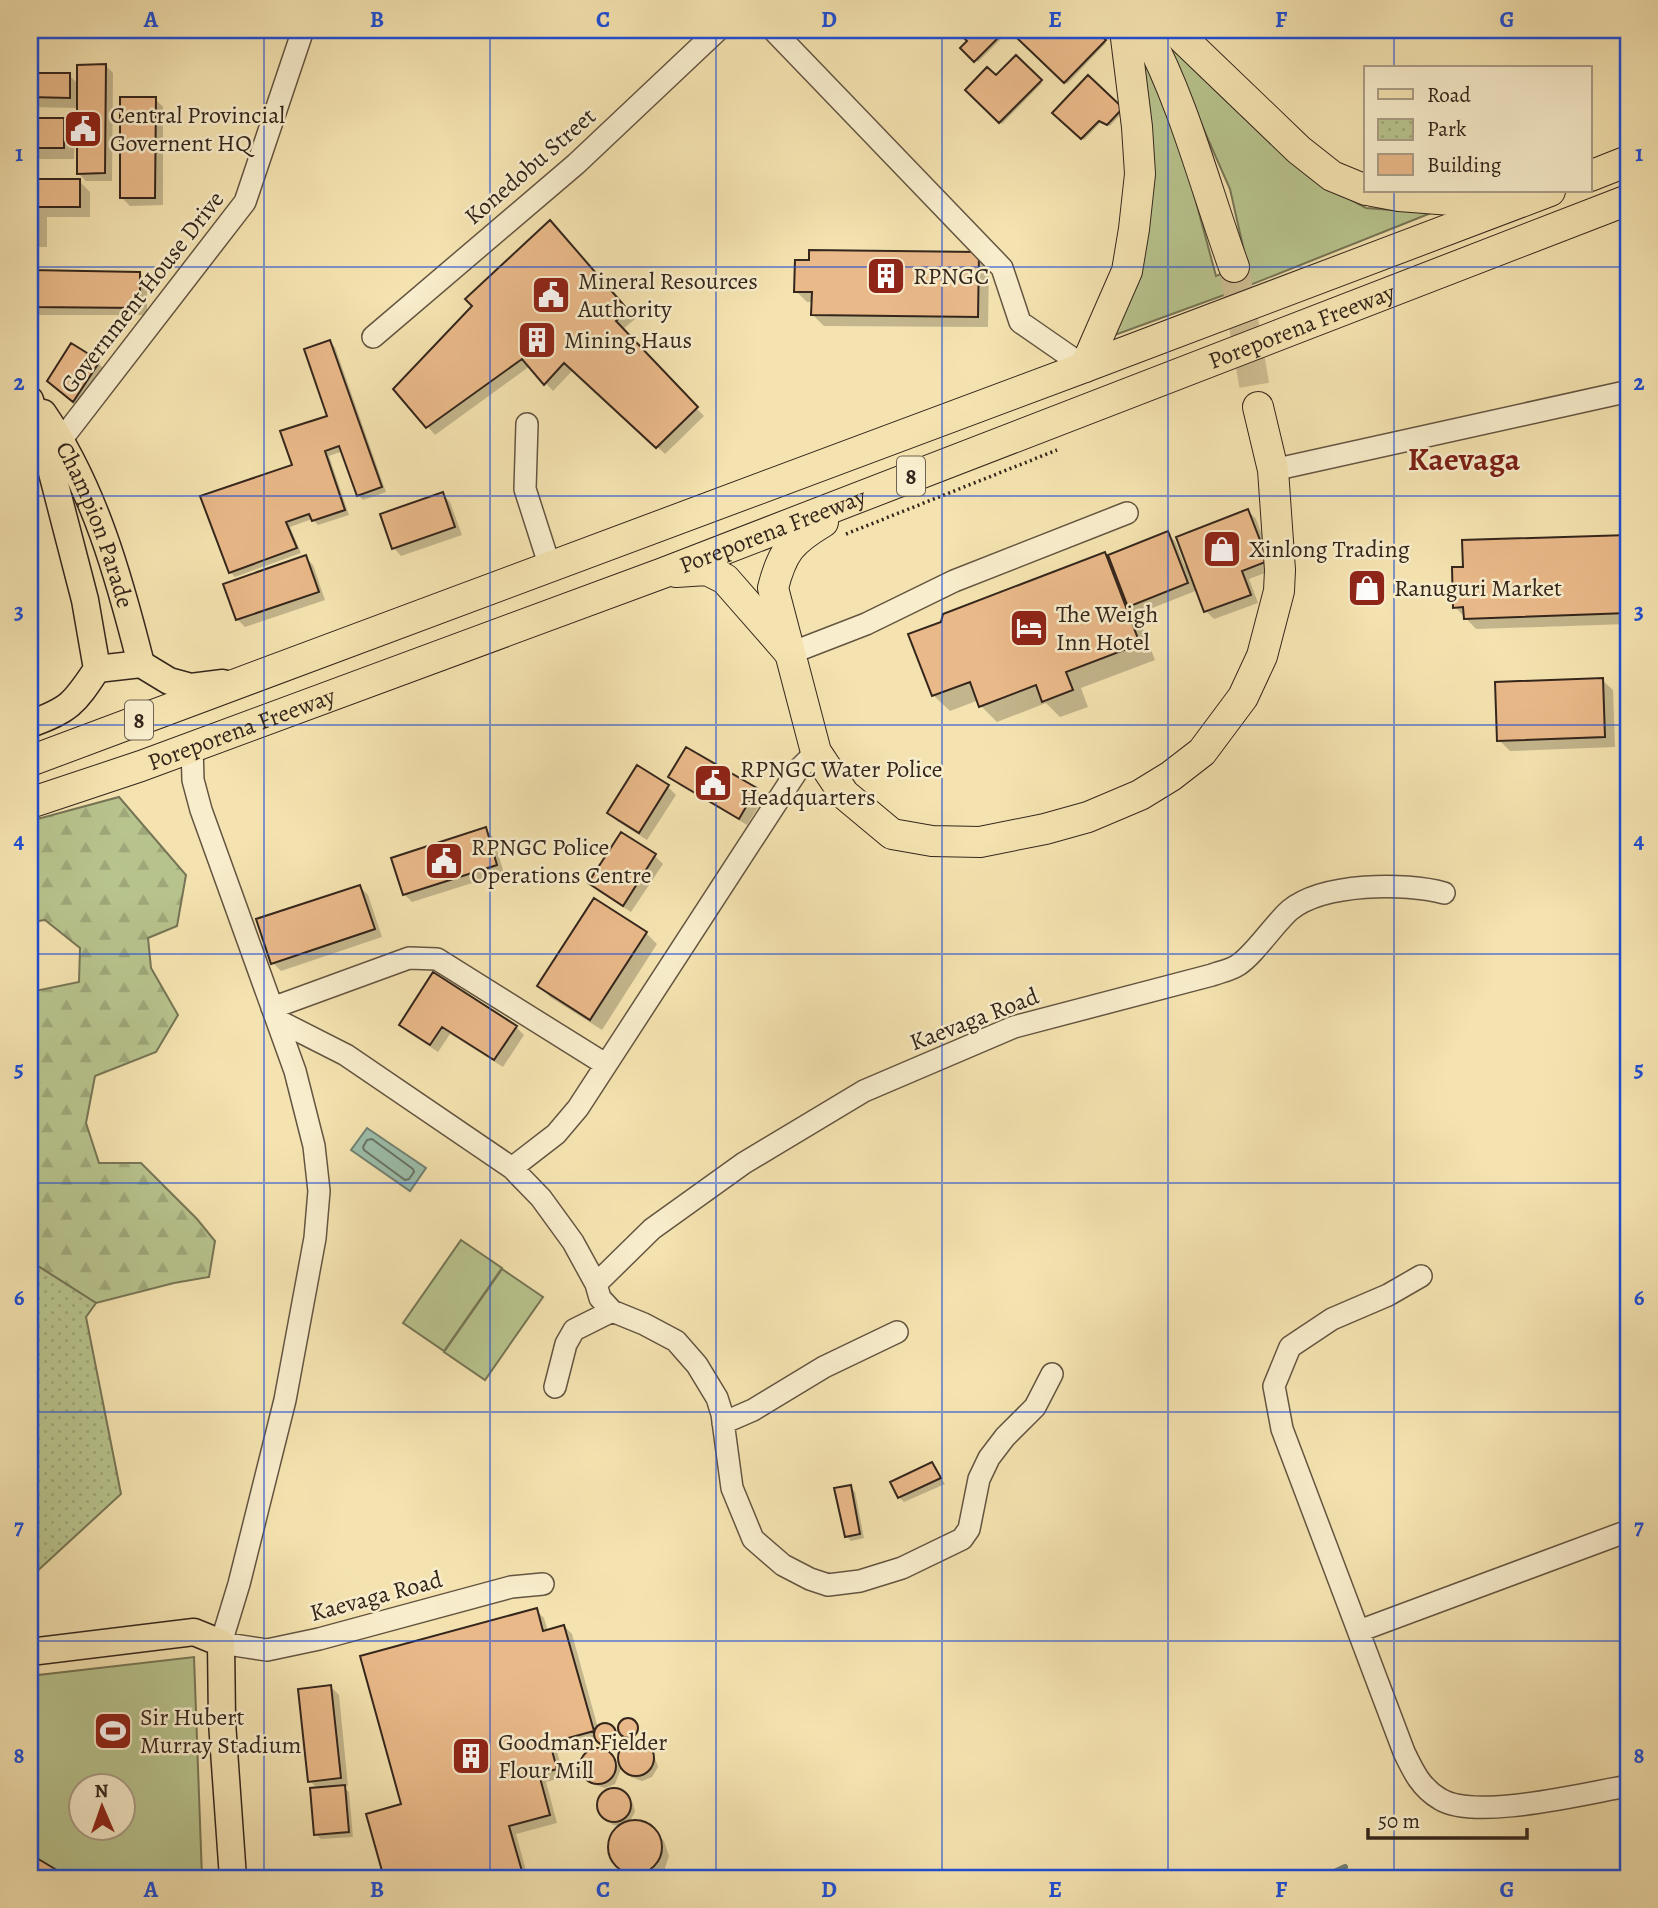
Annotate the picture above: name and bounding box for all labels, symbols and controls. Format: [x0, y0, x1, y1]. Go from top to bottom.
text: A [143, 4, 159, 35]
text: B [370, 4, 384, 35]
text: C [596, 4, 610, 35]
text: D [821, 4, 837, 35]
text: E [1048, 4, 1062, 35]
text: F [1275, 4, 1288, 35]
text: G [1499, 4, 1515, 35]
legend [1364, 66, 1592, 192]
text: Road [1427, 81, 1471, 109]
place label: Central Provincial Governent HQ [110, 99, 285, 159]
street label: Konedobu Street [458, 100, 602, 232]
public building icon: Central Provincial Governent HQ [62, 108, 104, 150]
text: Park [1427, 115, 1467, 143]
text: 1 [15, 138, 23, 169]
text: 1 [1635, 138, 1643, 169]
text: Building [1427, 151, 1502, 179]
street label: Government House Drive [53, 184, 231, 400]
building icon: RPNGC [865, 255, 907, 297]
place label: RPNGC [913, 260, 989, 292]
place label: Mineral Resources Authority [577, 265, 758, 325]
public building icon: Mineral Resources Authority [530, 274, 572, 316]
street label: Poreporena Freeway [1204, 276, 1400, 377]
building icon: Mining Haus [516, 319, 558, 361]
place label: Mining Haus [564, 324, 692, 356]
text: 2 [13, 367, 25, 398]
text: 2 [1633, 367, 1645, 398]
street label: Champion Parade [48, 436, 141, 611]
district label: Kaevaga [1408, 437, 1521, 481]
road number: 8 [897, 456, 925, 496]
street label: Poreporena Freeway [675, 480, 871, 581]
shop icon: Xinlong Trading [1201, 528, 1243, 570]
place label: Xinlong Trading [1249, 533, 1410, 565]
shop icon: Ranuguri Market [1346, 567, 1388, 609]
place label: Ranuguri Market [1394, 572, 1562, 604]
text: 3 [14, 596, 24, 627]
text: 3 [1634, 596, 1644, 627]
place label: The Weigh Inn Hotel [1056, 598, 1158, 658]
hotel icon: The Weigh Inn Hotel [1008, 607, 1050, 649]
street label: Poreporena Freeway [143, 680, 340, 778]
road number: 8 [125, 700, 153, 740]
place label: RPNGC Water Police Headquarters [740, 753, 942, 813]
public building icon: RPNGC Water Police Headquarters [692, 762, 734, 804]
text: 4 [14, 825, 25, 856]
text: 4 [1634, 825, 1645, 856]
place label: RPNGC Police Operations Centre [471, 831, 651, 891]
public building icon: RPNGC Police Operations Centre [423, 840, 465, 882]
street label: Kaevaga Road [905, 980, 1043, 1058]
text: 5 [14, 1053, 24, 1084]
text: 5 [1634, 1053, 1644, 1084]
text: 6 [14, 1282, 25, 1313]
text: 6 [1634, 1282, 1645, 1313]
text: 7 [14, 1511, 24, 1542]
text: 7 [1634, 1511, 1644, 1542]
street label: Kaevaga Road [306, 1563, 446, 1629]
place label: Sir Hubert Murray Stadium [140, 1701, 302, 1761]
sports icon: Sir Hubert Murray Stadium [92, 1710, 134, 1752]
place label: Goodman Fielder Flour Mill [498, 1726, 667, 1786]
building icon: Goodman Fielder Flour Mill [450, 1735, 492, 1777]
text: 8 [13, 1740, 25, 1771]
text: 8 [1633, 1740, 1645, 1771]
north arrow [66, 1772, 136, 1842]
text: N [94, 1778, 109, 1804]
scale bar [1368, 1796, 1527, 1840]
text: 50 m [1378, 1807, 1420, 1835]
text: A [143, 1874, 159, 1905]
text: B [370, 1874, 384, 1905]
text: C [596, 1874, 610, 1905]
text: D [821, 1874, 837, 1905]
text: E [1048, 1874, 1062, 1905]
text: F [1275, 1874, 1288, 1905]
text: G [1499, 1874, 1515, 1905]

